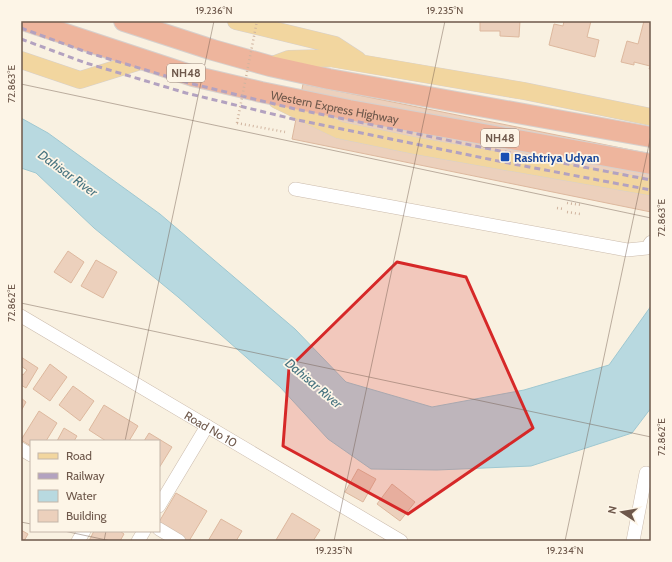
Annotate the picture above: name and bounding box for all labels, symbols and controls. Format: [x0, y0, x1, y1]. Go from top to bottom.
text: 19.236°N [196, 4, 232, 17]
text: 19.235°N [427, 4, 463, 17]
road number: NH48 [167, 64, 205, 82]
text: 72.863°E [5, 65, 18, 103]
street label: Western Express Highway [269, 87, 400, 126]
road number: NH48 [481, 129, 519, 147]
water label: Dahisar River [35, 146, 102, 200]
place label: Rashtriya Udyan [514, 150, 599, 165]
marker: Rashtriya Udyan [499, 151, 511, 163]
text: 72.863°E [655, 199, 668, 237]
text: 72.862°E [5, 284, 18, 322]
water label: Dahisar River [282, 355, 346, 412]
street label: Road No 10 [182, 407, 240, 450]
text: 72.862°E [655, 418, 668, 456]
legend [30, 440, 160, 532]
text: Road [66, 448, 92, 463]
text: Railway [66, 468, 104, 483]
text: Water [66, 488, 97, 503]
north arrow [602, 492, 642, 532]
text: N [605, 505, 620, 515]
text: Building [66, 508, 108, 523]
text: 19.235°N [316, 544, 352, 557]
text: 19.234°N [546, 544, 584, 557]

